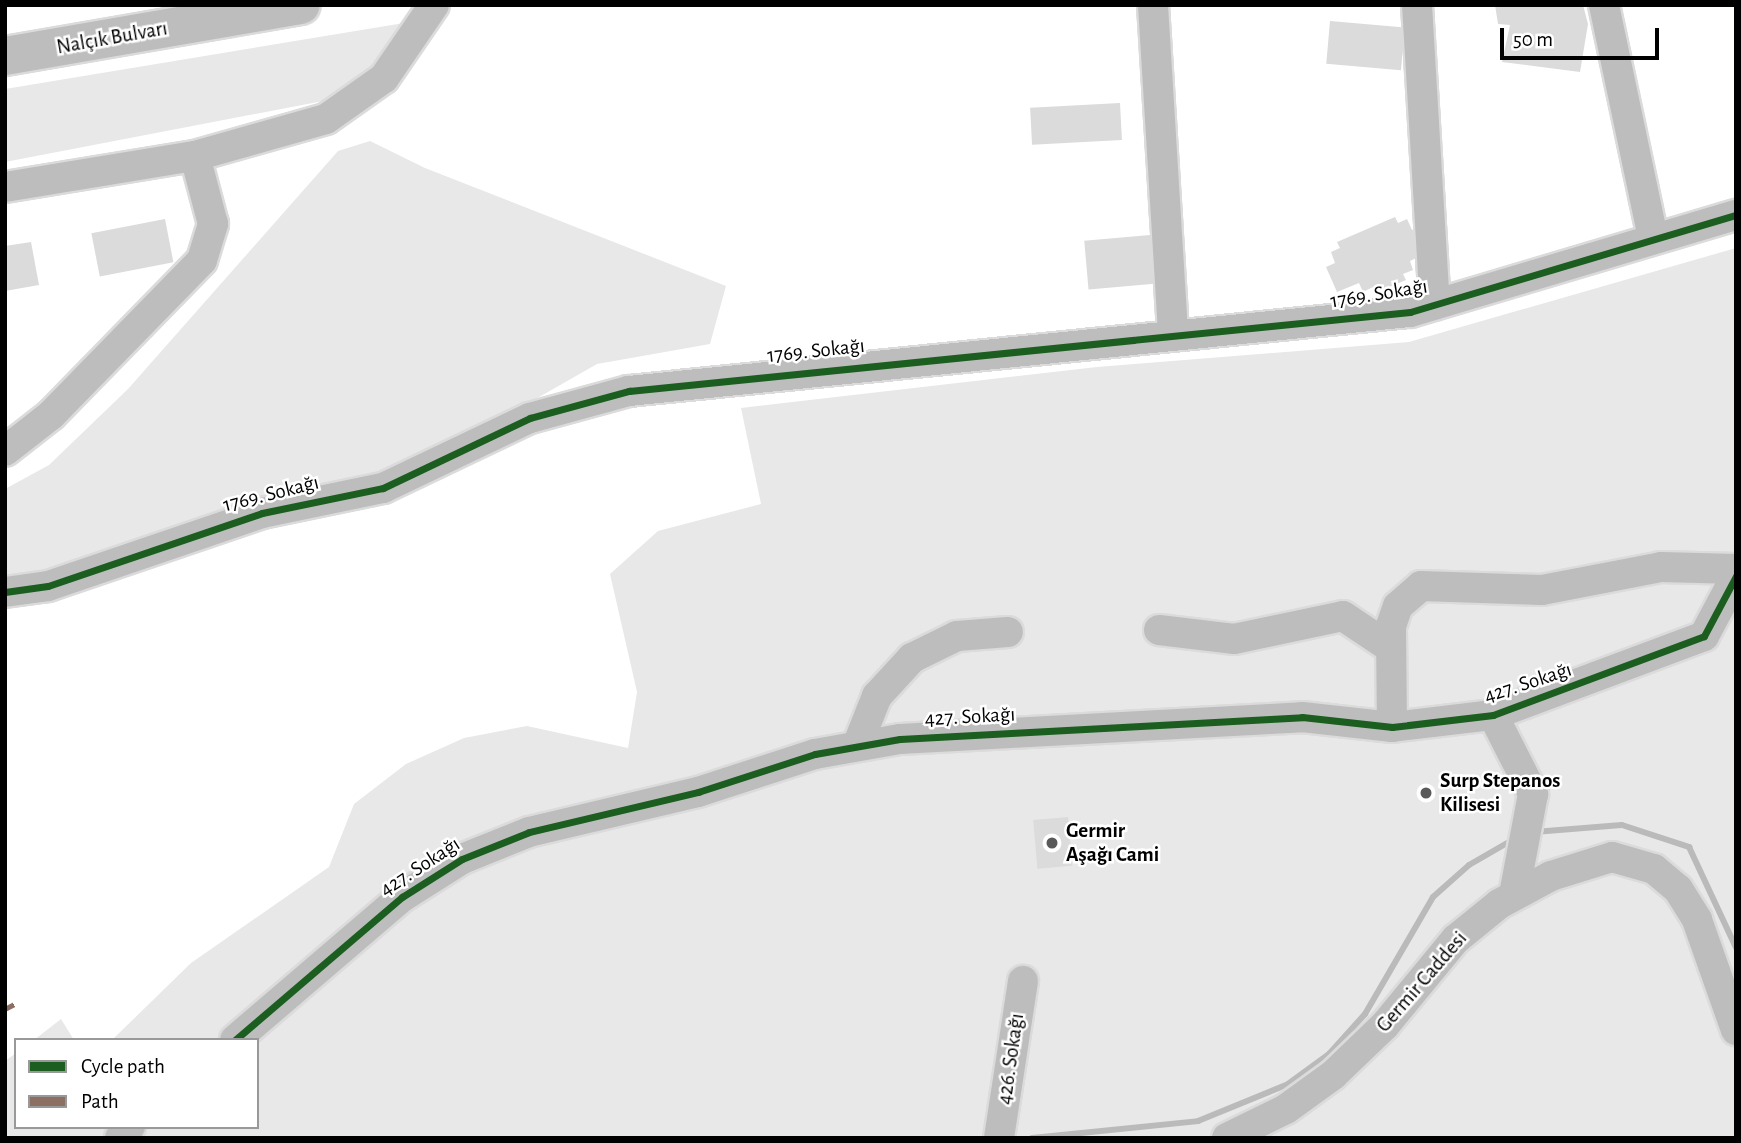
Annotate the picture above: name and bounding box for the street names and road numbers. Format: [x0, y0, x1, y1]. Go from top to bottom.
street label: Nalçık Bulvarı [55, 16, 169, 60]
street label: 1769. Sokağı [1329, 274, 1429, 314]
street label: 1769. Sokağı [766, 333, 866, 369]
street label: 1769. Sokağı [220, 470, 322, 518]
street label: 427. Sokağı [1481, 657, 1575, 709]
street label: 427. Sokağı [924, 702, 1016, 732]
street label: 427. Sokağı [375, 832, 465, 902]
street label: Germir Caddesi [1371, 926, 1473, 1038]
street label: 426. Sokağı [992, 1012, 1030, 1106]

